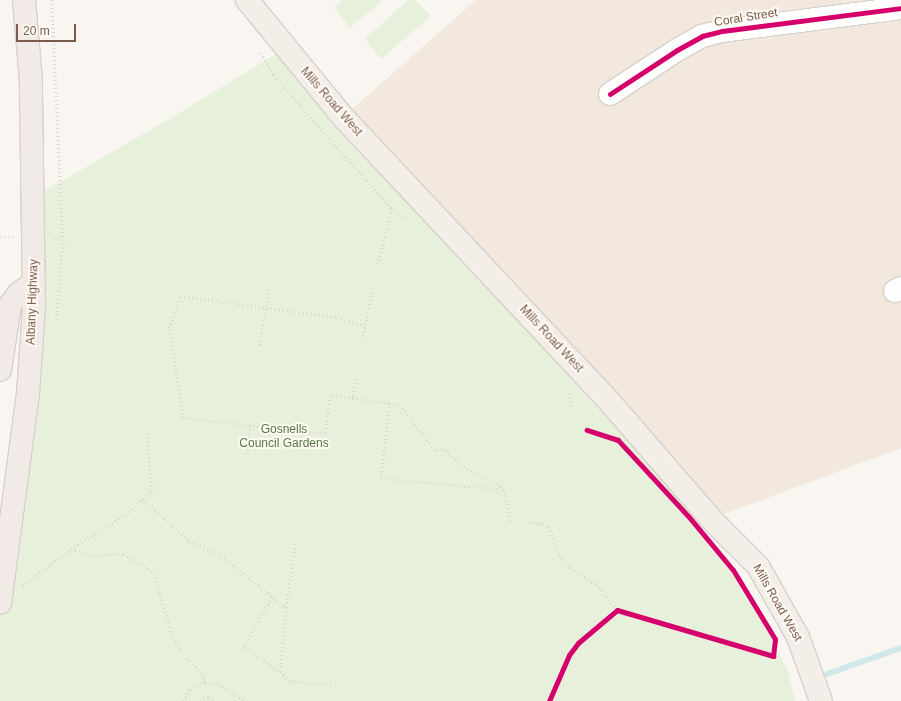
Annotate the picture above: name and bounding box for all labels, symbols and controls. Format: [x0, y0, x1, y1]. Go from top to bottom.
street label: Coral Street [713, 6, 779, 30]
scale bar [18, 16, 78, 42]
text: 20 m [23, 24, 50, 38]
street label: Mills Road West [297, 65, 365, 139]
street label: Albany Highway [24, 259, 42, 345]
street label: Mills Road West [516, 302, 586, 376]
park label: Gosnells Council Gardens [239, 423, 329, 451]
street label: Mills Road West [749, 562, 805, 644]

